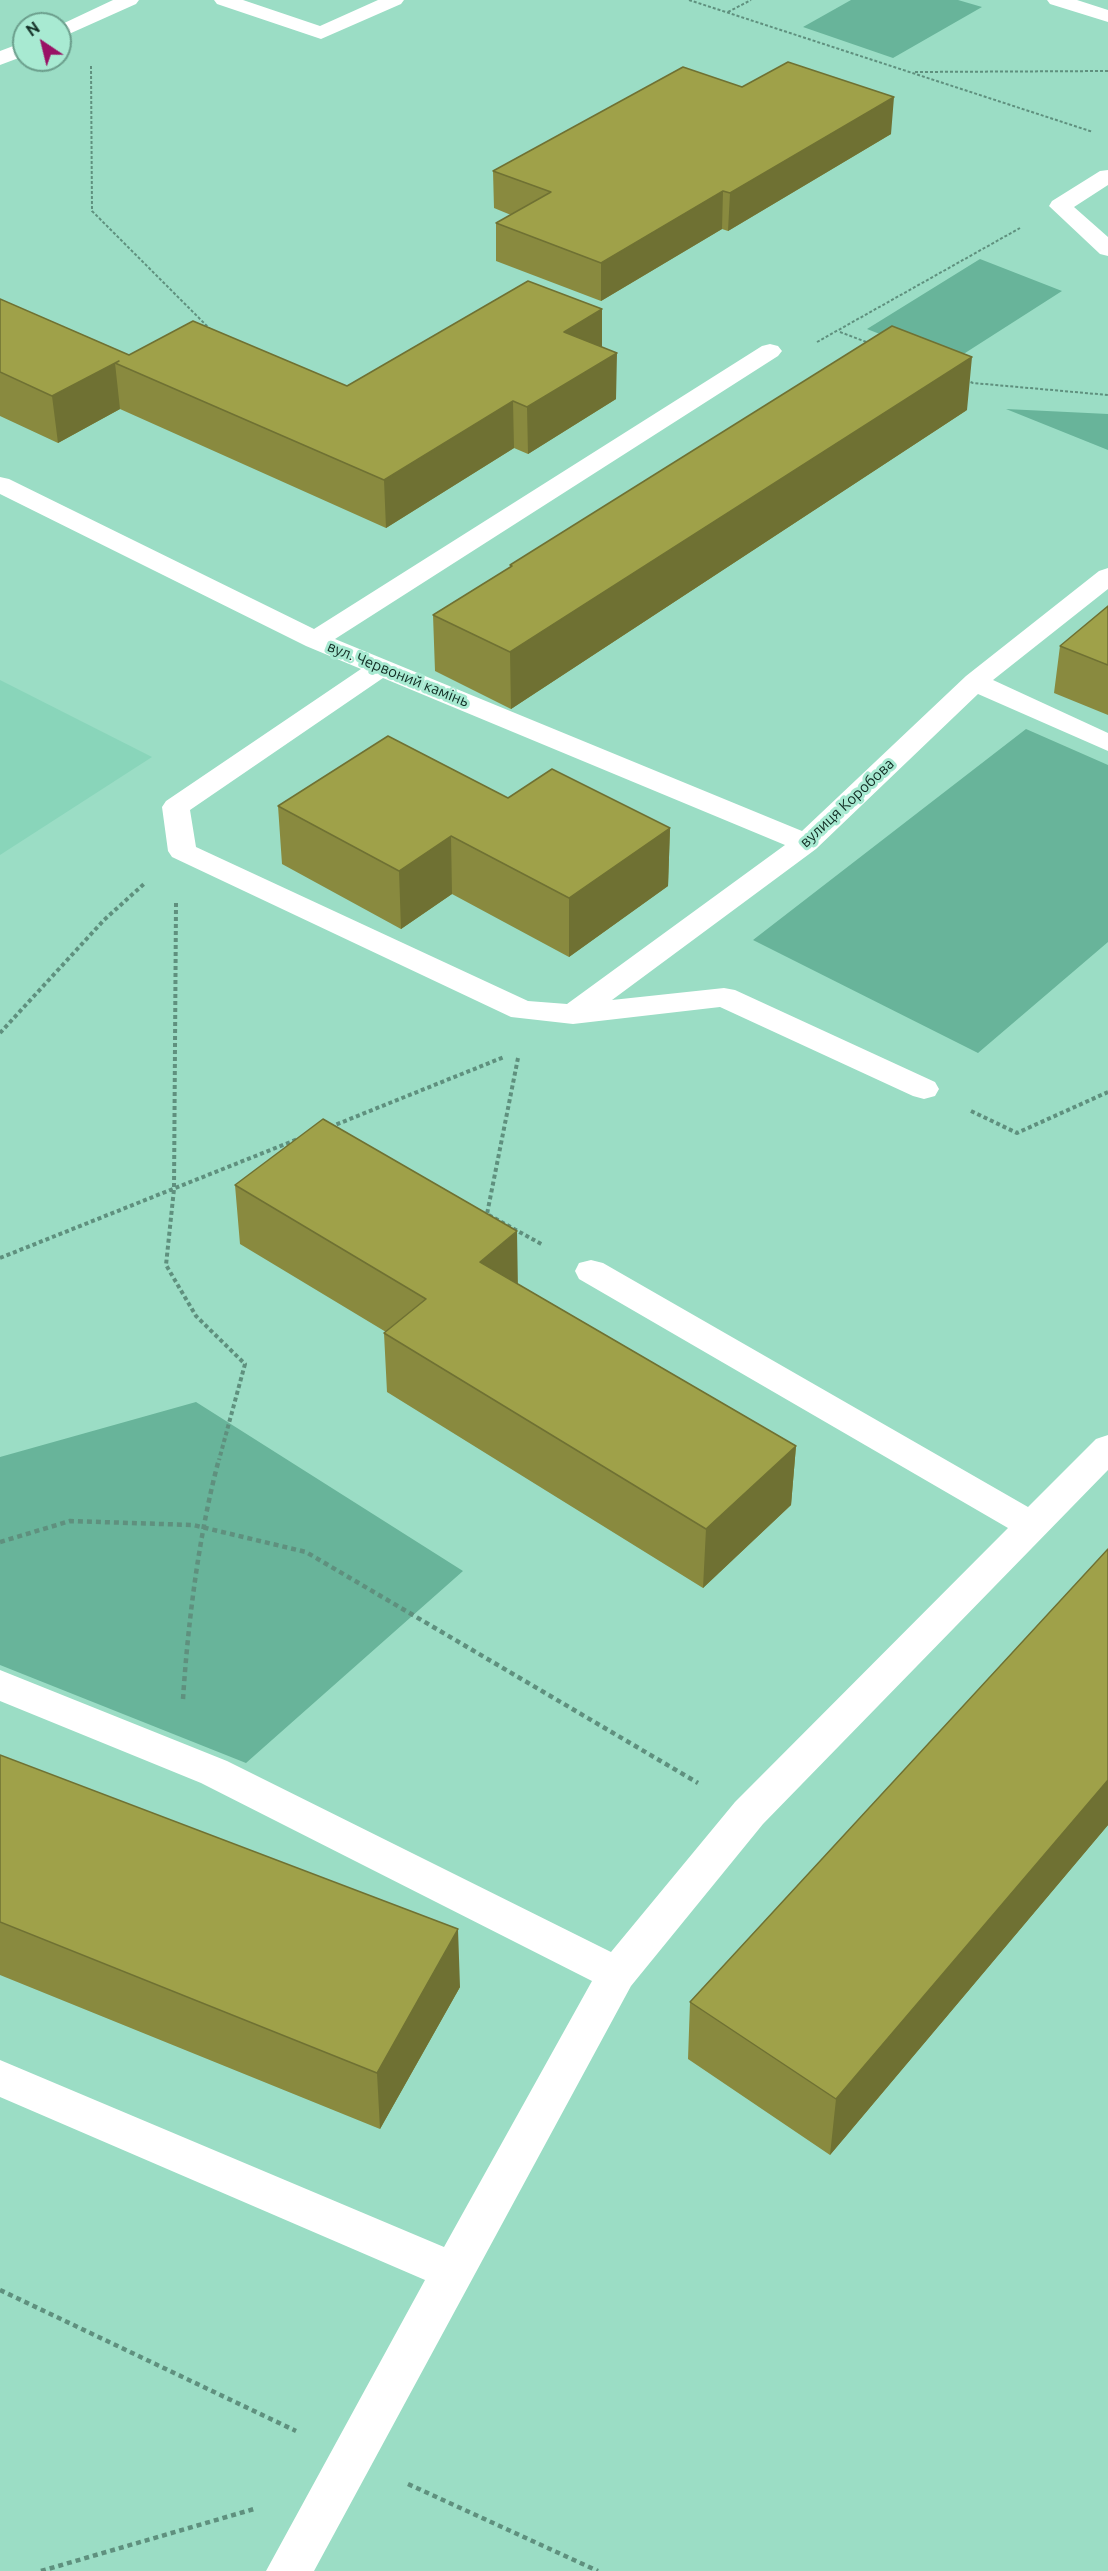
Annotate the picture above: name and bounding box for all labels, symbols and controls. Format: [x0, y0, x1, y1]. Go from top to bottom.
north arrow [12, 12, 72, 72]
text: N [23, 18, 43, 40]
street label: вул. Червоний камінь [325, 637, 471, 711]
street label: вулиця Коробова [796, 755, 898, 851]

